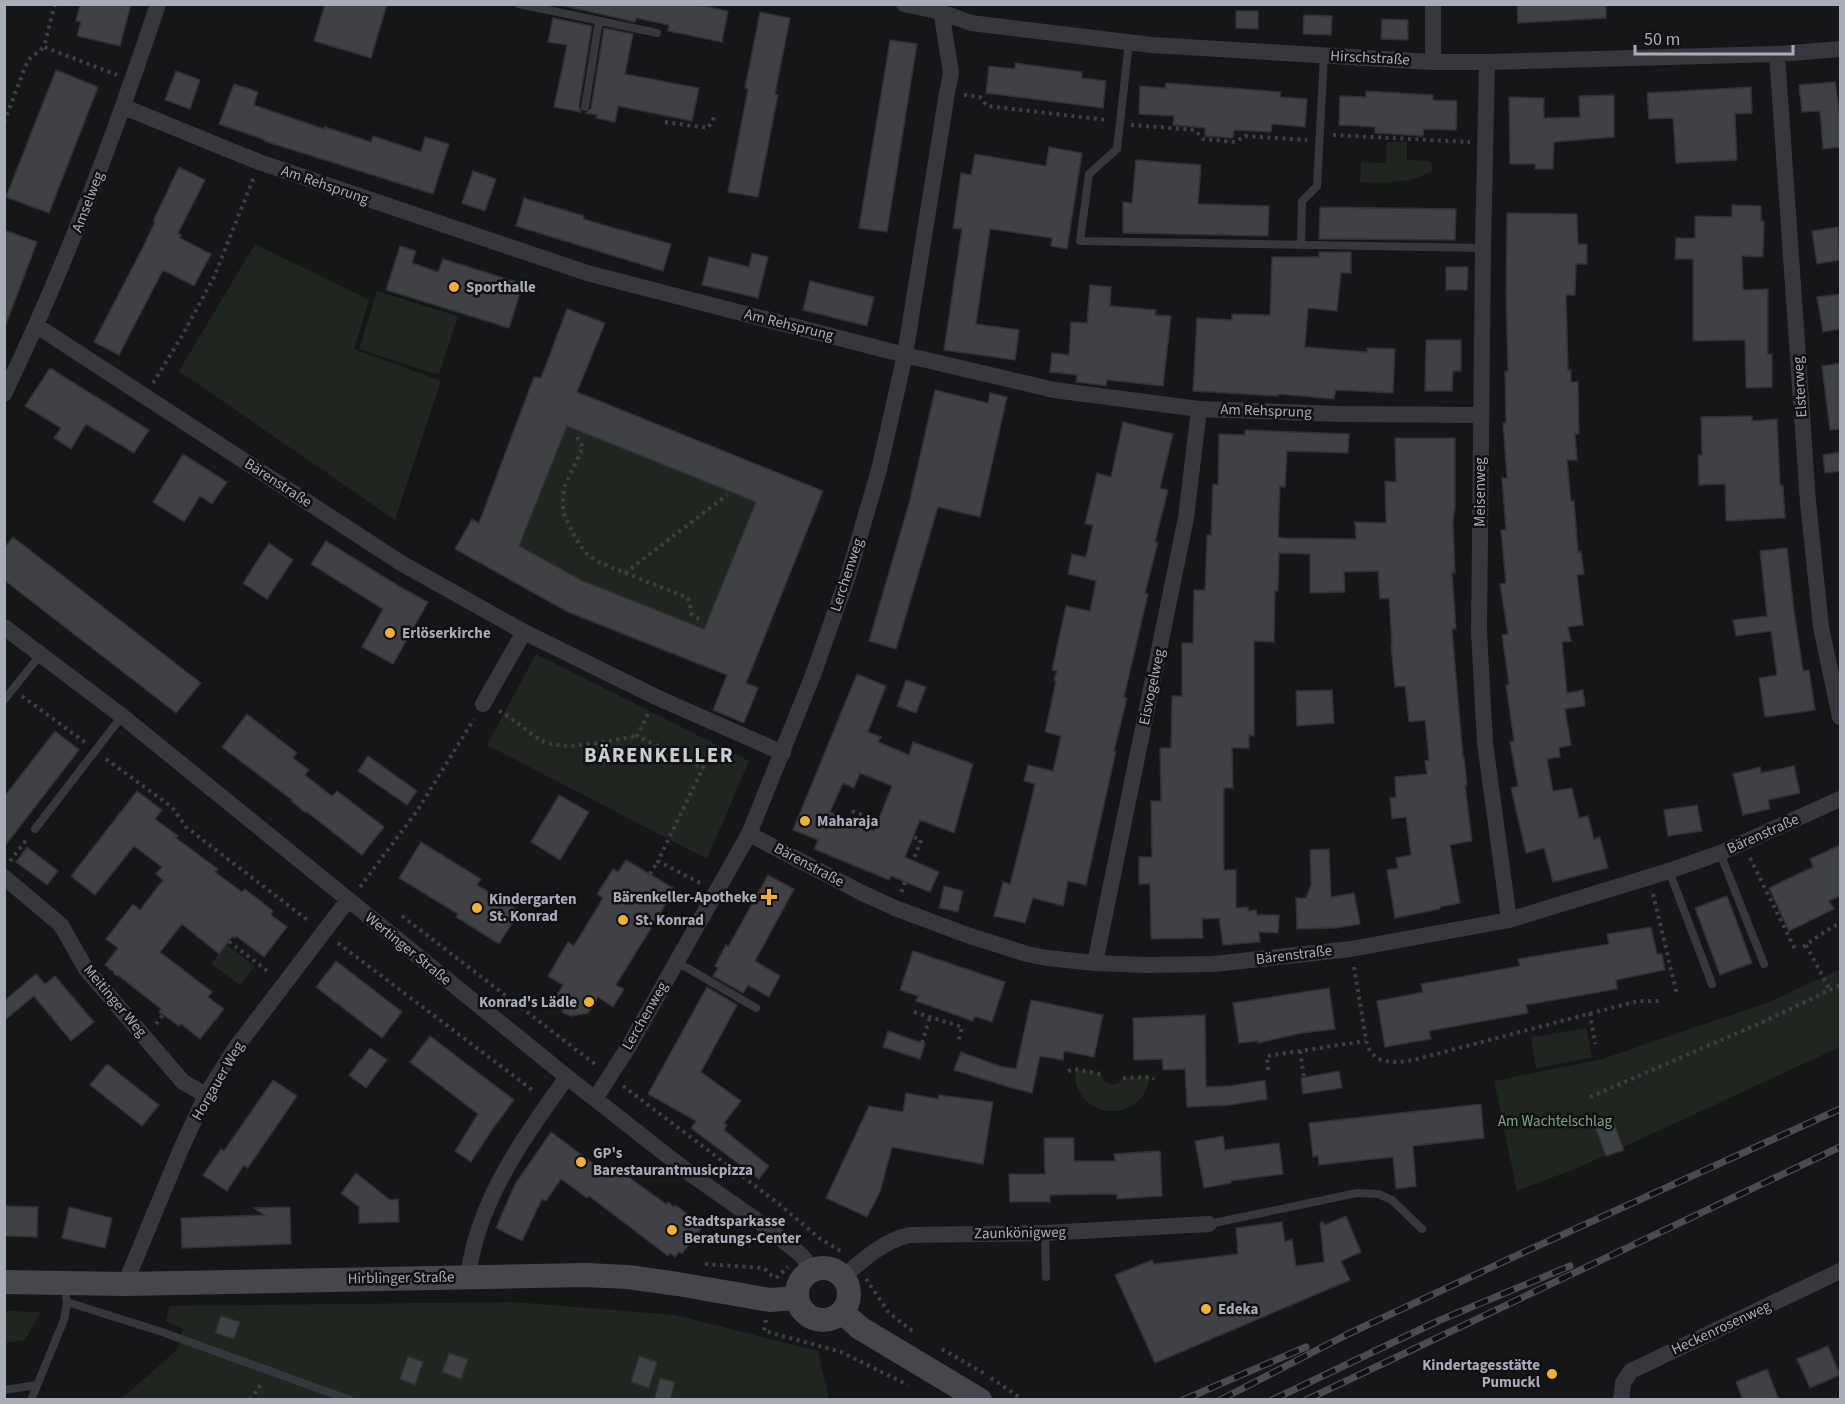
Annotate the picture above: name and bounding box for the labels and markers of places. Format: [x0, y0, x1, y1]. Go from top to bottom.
place label: Sporthalle [466, 277, 536, 298]
marker: Sporthalle [447, 280, 461, 294]
place label: Erlöserkirche [402, 623, 491, 644]
marker: Erlöserkirche [383, 626, 397, 640]
place label: Maharaja [817, 811, 878, 832]
marker: Maharaja [798, 814, 812, 828]
place label: Bärenkeller-Apotheke [613, 887, 757, 908]
place label: Kindergarten St. Konrad [489, 889, 577, 927]
marker: Bärenkeller-Apotheke [762, 890, 776, 904]
marker: Kindergarten St. Konrad [470, 901, 484, 915]
place label: St. Konrad [635, 910, 704, 931]
marker: St. Konrad [616, 913, 630, 927]
place label: Konrad's Lädle [479, 992, 577, 1013]
marker: Konrad's Lädle [582, 995, 596, 1009]
place label: GP's Barestaurantmusicpizza [593, 1143, 753, 1181]
marker: GP's Barestaurantmusicpizza [574, 1155, 588, 1169]
place label: Stadtsparkasse Beratungs-Center [684, 1211, 801, 1249]
marker: Stadtsparkasse Beratungs-Center [665, 1223, 679, 1237]
place label: Edeka [1218, 1299, 1259, 1320]
marker: Edeka [1199, 1302, 1213, 1316]
place label: Kindertagesstätte Pumuckl [1422, 1355, 1541, 1393]
marker: Kindertagesstätte Pumuckl [1545, 1367, 1559, 1381]

